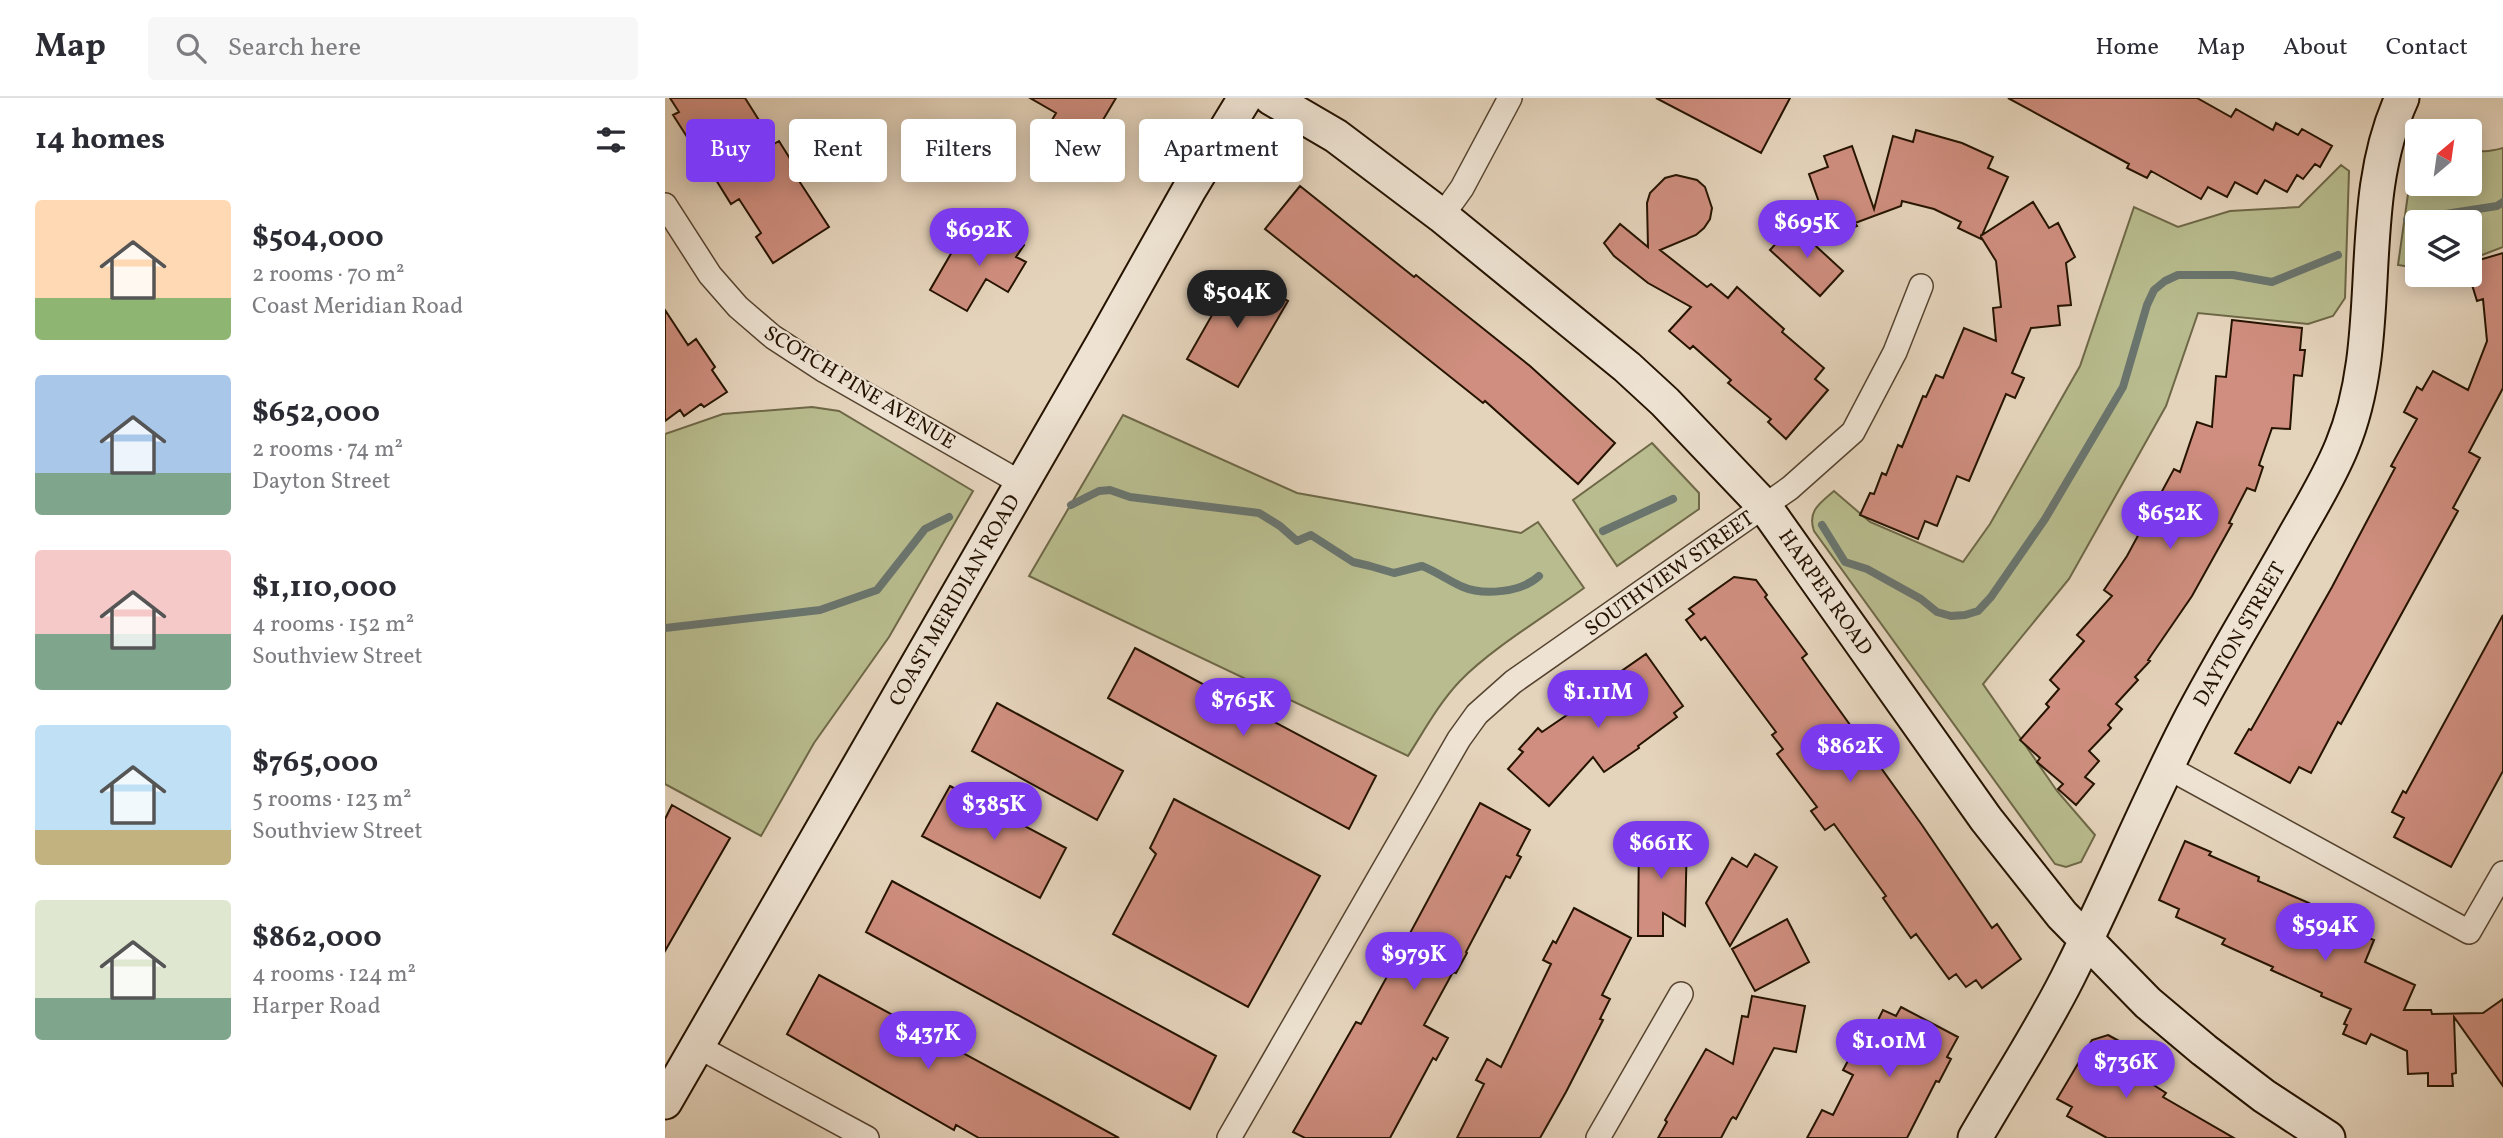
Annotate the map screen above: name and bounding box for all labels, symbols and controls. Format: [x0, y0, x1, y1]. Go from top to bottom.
search box [148, 17, 638, 80]
text: Map [35, 25, 106, 71]
icon: search [172, 29, 210, 67]
text: Search here [228, 30, 361, 66]
text: Home [2095, 31, 2159, 65]
text: Map [2197, 31, 2245, 65]
text: About [2283, 31, 2348, 65]
text: Contact [2386, 31, 2468, 65]
text: 14 homes [35, 119, 165, 161]
chip: Buy [686, 119, 775, 182]
chip: Rent [789, 119, 887, 182]
chip: Filters [901, 119, 1016, 182]
chip: New [1030, 119, 1125, 182]
chip: Apartment [1139, 119, 1303, 182]
north arrow [2405, 119, 2481, 196]
map controls [2405, 119, 2482, 287]
icon: filters [592, 121, 630, 159]
pin: $695K [1758, 200, 1856, 260]
text: $695K [1774, 207, 1840, 239]
pin: $692K [930, 208, 1028, 268]
button: layers [2405, 210, 2482, 287]
text: $692K [946, 215, 1012, 247]
text: $504,000 [252, 217, 384, 259]
icon: home [91, 228, 175, 312]
text: 2 rooms · 70 m² [252, 259, 405, 291]
pin: $504K [1188, 271, 1286, 330]
text: $504K [1203, 277, 1271, 309]
text: Coast Meridian Road [252, 291, 463, 323]
street label: SCOTCH PINE AVENUE [758, 319, 961, 457]
text: $652,000 [252, 392, 380, 434]
icon: home [91, 403, 175, 487]
text: 2 rooms · 74 m² [252, 434, 403, 466]
text: Dayton Street [252, 466, 391, 498]
street label: COAST MERIDIAN ROAD [883, 489, 1028, 712]
pin: $652K [2121, 491, 2219, 551]
text: $652K [2137, 498, 2203, 530]
street label: SOUTHVIEW STREET [1579, 505, 1761, 644]
street label: HARPER ROAD [1771, 524, 1879, 662]
street label: DAYTON STREET [2187, 557, 2293, 712]
text: $1,110,000 [252, 567, 397, 609]
icon: home [91, 578, 175, 662]
text: 4 rooms · 152 m² [252, 609, 414, 641]
text: Southview Street [252, 641, 423, 673]
pin: $1.11M [1541, 670, 1655, 730]
text: $1.11M [1563, 677, 1633, 709]
pin: $765K [1194, 678, 1292, 738]
text: $765K [1211, 685, 1275, 717]
pin: $862K [1801, 724, 1899, 784]
text: $862K [1817, 731, 1883, 763]
text: $765,000 [252, 742, 378, 784]
icon: home [91, 753, 175, 837]
pin: $385K [945, 782, 1043, 842]
text: 5 rooms · 123 m² [252, 784, 412, 816]
text: $385K [962, 789, 1026, 821]
text: Southview Street [252, 816, 423, 848]
pin: $661K [1612, 822, 1710, 881]
text: $661K [1629, 828, 1693, 860]
pin: $594K [2276, 904, 2374, 963]
text: $594K [2292, 910, 2358, 942]
text: $862,000 [252, 917, 382, 959]
icon: home [91, 928, 175, 1012]
pin: $979K [1365, 932, 1463, 992]
text: $979K [1381, 939, 1447, 971]
text: 4 rooms · 124 m² [252, 959, 416, 991]
text: Harper Road [252, 991, 381, 1023]
pin: $437K [879, 1012, 977, 1071]
text: $437K [895, 1018, 961, 1050]
pin: $1.01M [1832, 1020, 1946, 1079]
text: $1.01M [1852, 1026, 1926, 1058]
pin: $736K [2077, 1040, 2175, 1100]
text: $736K [2094, 1047, 2158, 1079]

